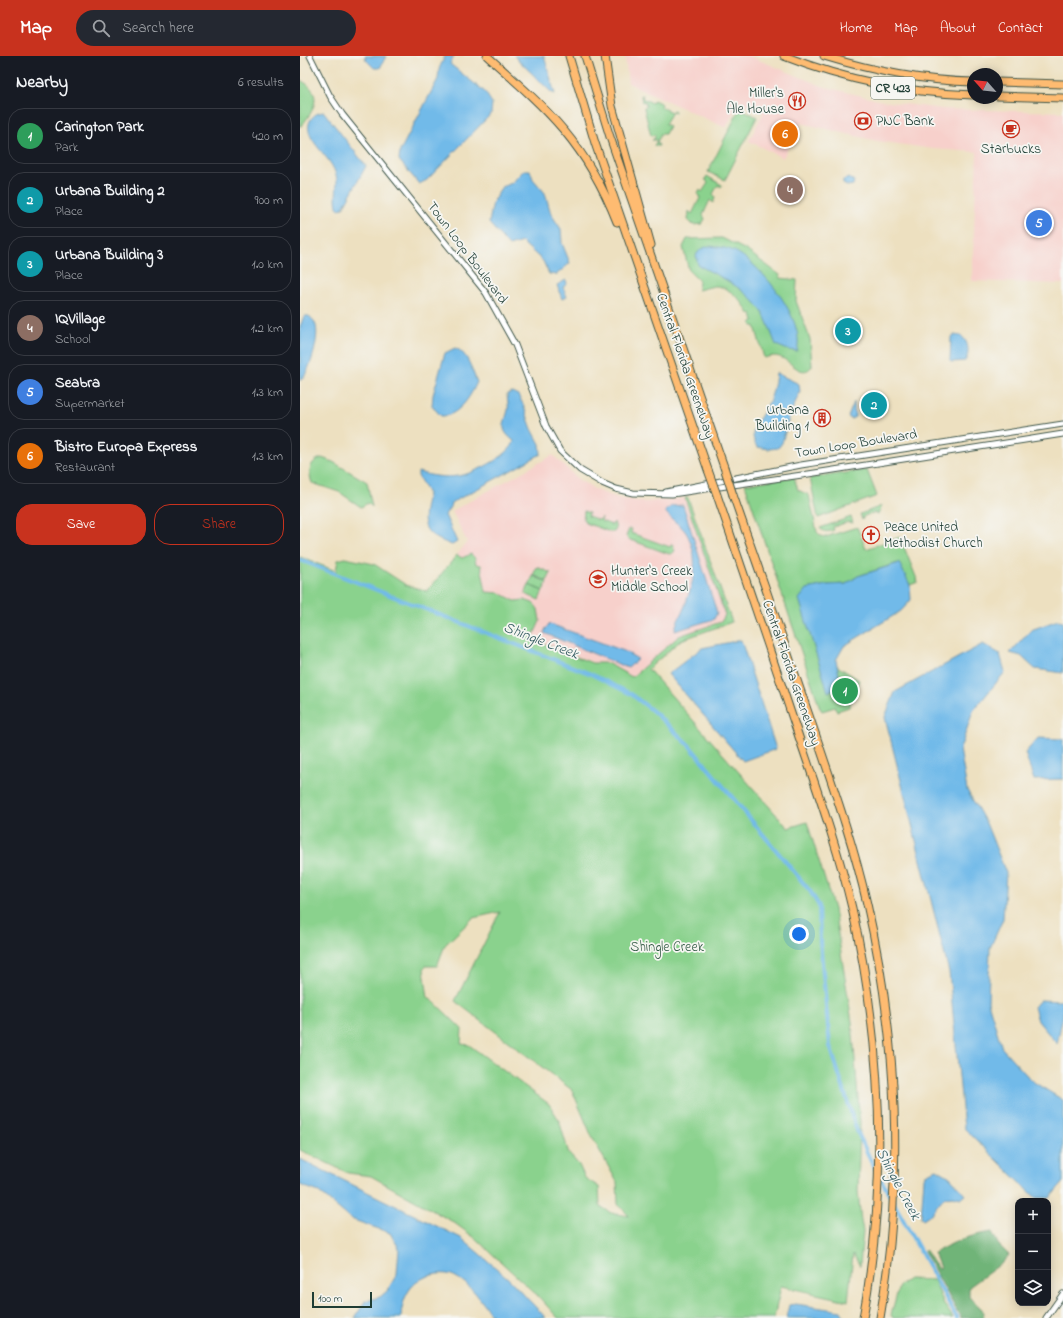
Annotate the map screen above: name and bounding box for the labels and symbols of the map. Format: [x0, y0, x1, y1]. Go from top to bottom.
north arrow [967, 68, 1003, 104]
road number: CR 423 [871, 77, 915, 99]
place label: Miller's Ale House [726, 83, 785, 120]
restaurant icon: Miller's Ale House [787, 91, 807, 111]
bank icon: PNC Bank [853, 111, 873, 131]
place label: PNC Bank [876, 111, 935, 132]
pin: 6 [772, 119, 798, 149]
cafe icon: Starbucks [1001, 119, 1021, 139]
place label: Starbucks [981, 139, 1041, 160]
pin: 4 [777, 175, 803, 205]
street label: Town Loop Boulevard [421, 197, 513, 309]
pin: 5 [1026, 208, 1052, 238]
street label: Central Florida GreeneWay [649, 290, 720, 442]
pin: 3 [835, 316, 861, 346]
pin: 2 [861, 390, 887, 420]
place label: Urbana Building 1 [754, 400, 810, 438]
building icon: Urbana Building 1 [812, 408, 832, 428]
street label: Town Loop Boulevard [793, 424, 919, 464]
place label: Peace United Methodist Church [884, 517, 983, 554]
church icon: Peace United Methodist Church [861, 525, 881, 545]
place label: Hunter's Creek Middle School [611, 561, 693, 598]
school or university icon: Hunter's Creek Middle School [588, 569, 608, 589]
street label: Central Florida GreeneWay [755, 597, 826, 749]
water label: Shingle Creek [500, 617, 583, 667]
pin: 1 [832, 676, 858, 706]
your location [789, 924, 809, 944]
park label: Shingle Creek [630, 937, 705, 959]
water label: Shingle Creek [869, 1144, 927, 1226]
scale bar [312, 1290, 372, 1309]

